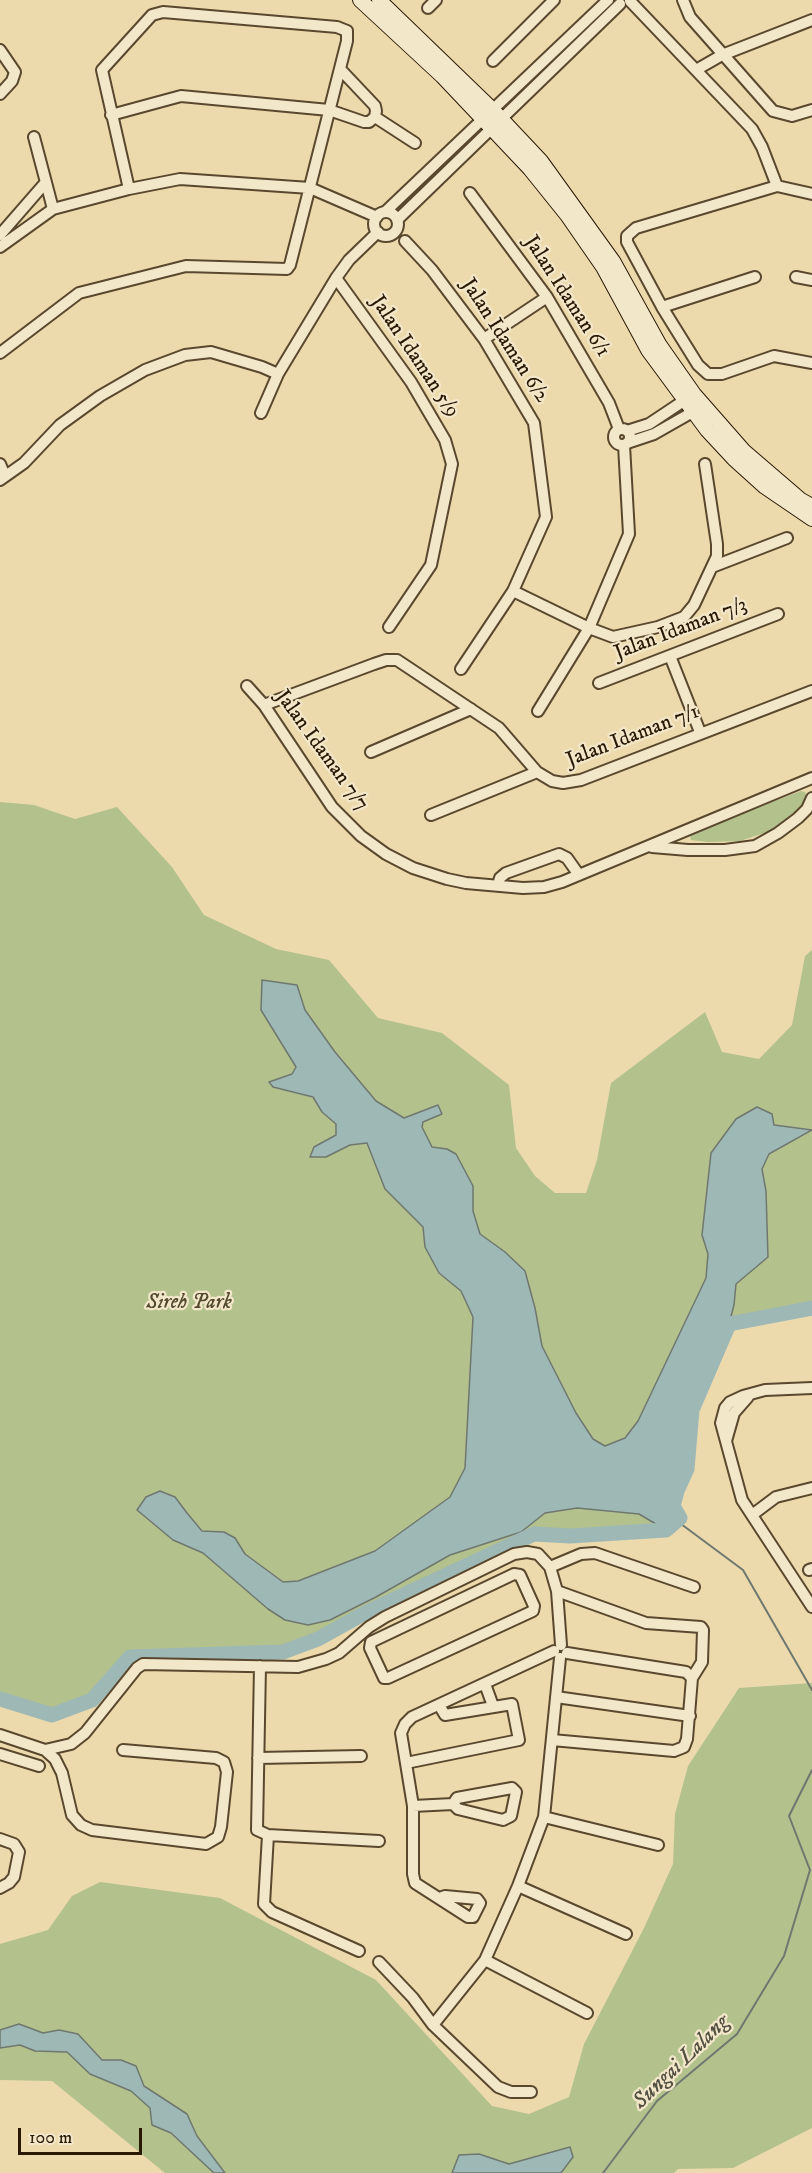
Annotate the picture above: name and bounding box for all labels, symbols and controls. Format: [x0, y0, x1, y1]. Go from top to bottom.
street label: Jalan Idaman 6/1 [517, 231, 615, 363]
street label: Jalan Idaman 6/2 [455, 274, 553, 408]
street label: Jalan Idaman 5/9 [364, 291, 464, 423]
street label: Jalan Idaman 7/3 [611, 593, 751, 667]
street label: Jalan Idaman 7/7 [269, 686, 373, 816]
street label: Jalan Idaman 7/1 [563, 700, 703, 774]
park label: Sireh Park [146, 1291, 232, 1317]
water label: Sungai Lalang [628, 2010, 736, 2116]
scale bar [21, 2116, 146, 2154]
text: 100 m [29, 2127, 72, 2149]

